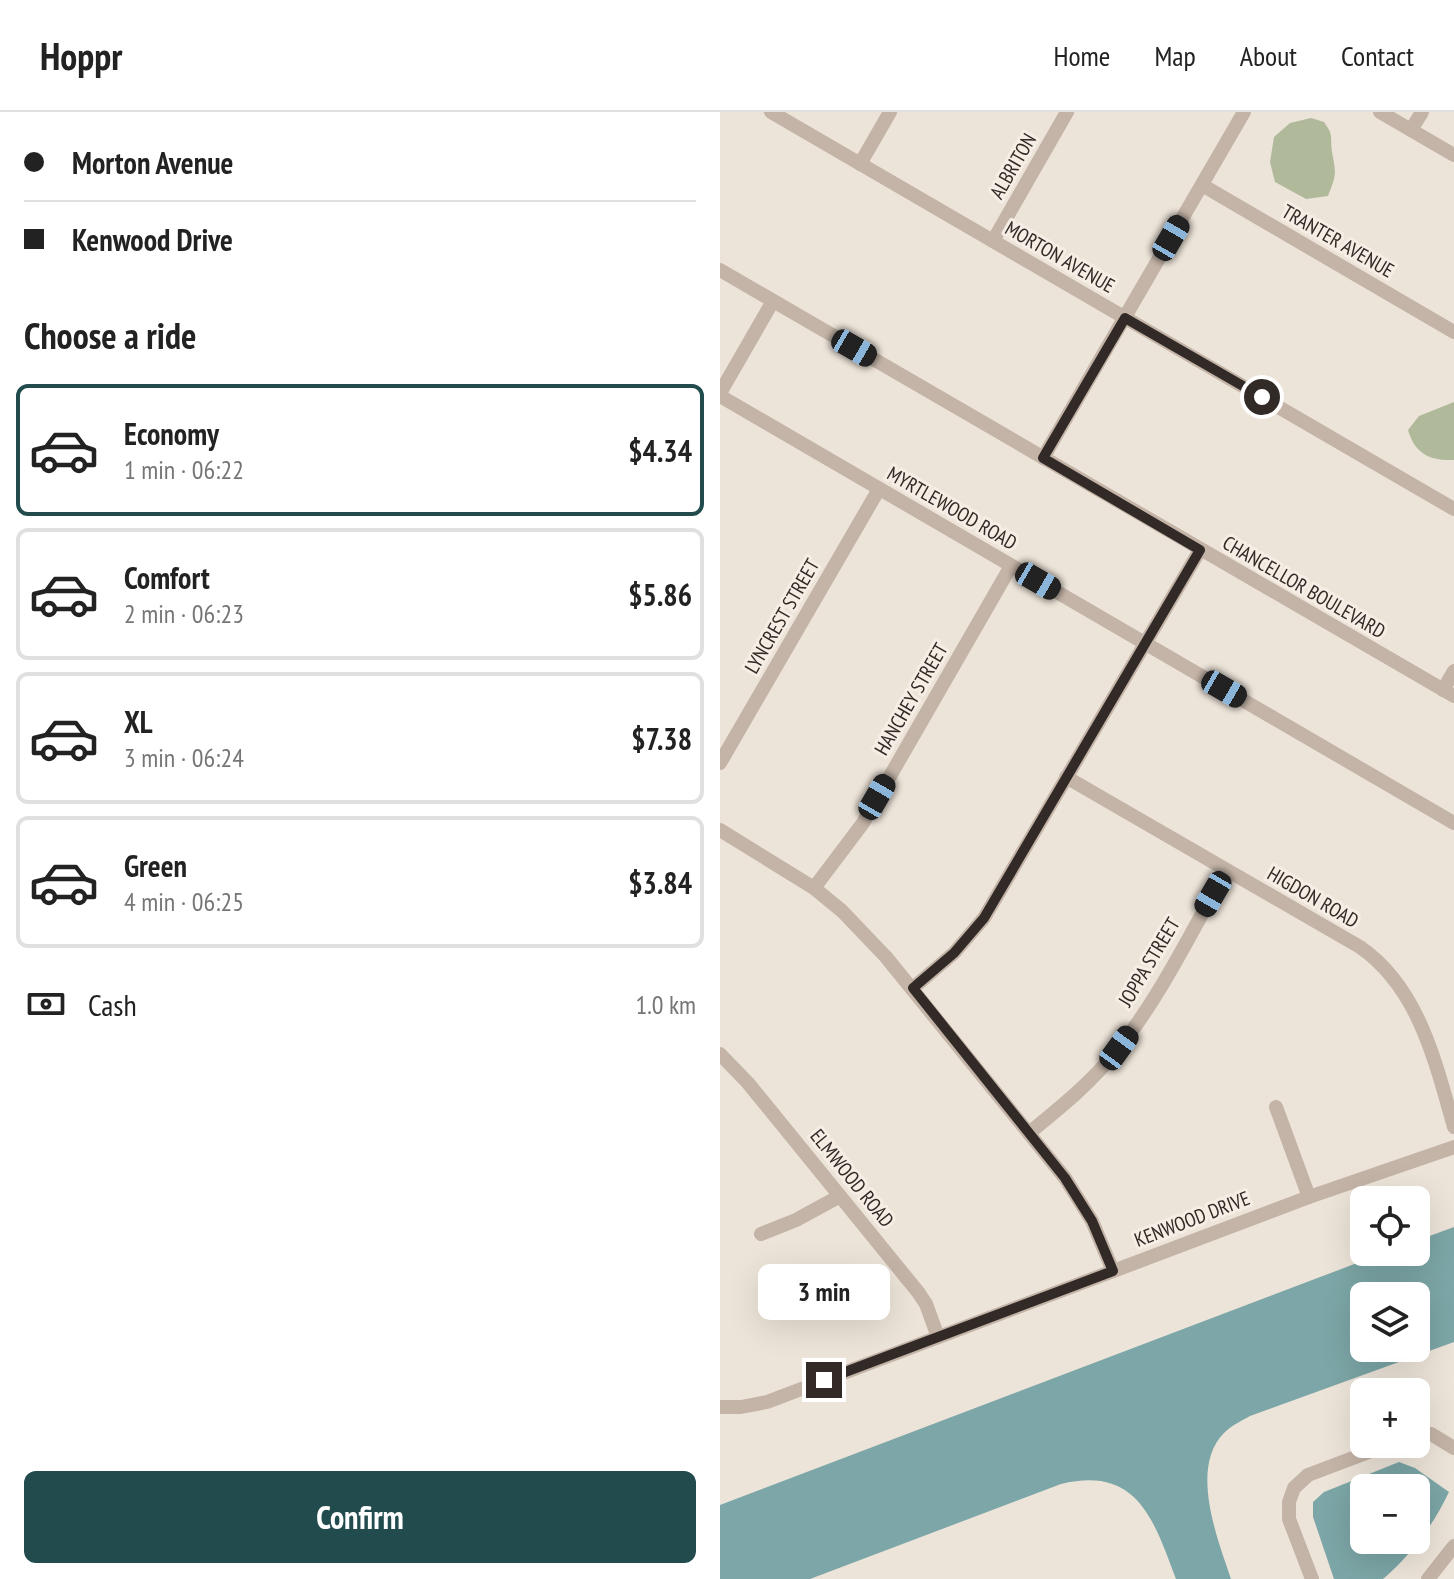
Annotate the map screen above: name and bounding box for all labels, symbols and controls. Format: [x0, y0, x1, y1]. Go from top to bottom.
text: Hoppr [40, 31, 122, 80]
text: Home [1054, 37, 1110, 74]
text: Map [1154, 37, 1196, 74]
text: About [1240, 37, 1297, 74]
text: Contact [1341, 37, 1414, 74]
street label: ALBRITON [984, 129, 1042, 203]
text: Morton Avenue [72, 143, 233, 182]
street label: TRANTER AVENUE [1277, 198, 1399, 284]
car [1149, 211, 1193, 265]
street label: MORTON AVENUE [1001, 215, 1119, 299]
text: Kenwood Drive [72, 220, 233, 259]
text: Choose a ride [24, 312, 196, 359]
car [827, 326, 881, 370]
route start [1244, 379, 1280, 415]
icon: car [28, 414, 100, 486]
text: Economy [124, 414, 219, 453]
text: $4.34 [628, 431, 692, 470]
text: 1 min · 06:22 [124, 453, 244, 486]
street label: MYRTLEWOOD ROAD [882, 460, 1022, 556]
street label: CHANCELLOR BOULEVARD [1218, 530, 1390, 644]
street label: LYNCREST STREET [739, 554, 825, 678]
icon: car [28, 558, 100, 630]
text: Comfort [124, 558, 210, 597]
car [1011, 559, 1065, 603]
text: $5.86 [628, 575, 692, 614]
text: 2 min · 06:23 [124, 597, 244, 630]
street label: HANCHEY STREET [868, 638, 954, 760]
car [1197, 667, 1251, 711]
icon: car [28, 702, 100, 774]
text: XL [124, 702, 153, 741]
text: $7.38 [631, 719, 692, 758]
text: 3 min · 06:24 [124, 741, 244, 774]
car [855, 770, 899, 824]
icon: car [28, 846, 100, 918]
text: Green [124, 846, 187, 885]
street label: HIGDON ROAD [1263, 860, 1363, 934]
text: $3.84 [628, 863, 692, 902]
car [1191, 867, 1235, 921]
text: 4 min · 06:25 [124, 885, 244, 918]
street label: JOPPA STREET [1112, 913, 1186, 1012]
icon: cash [24, 982, 68, 1026]
text: Cash [88, 985, 137, 1024]
text: 1.0 km [635, 988, 696, 1021]
car [1095, 1022, 1143, 1074]
street label: ELMWOOD ROAD [804, 1124, 900, 1232]
street label: KENWOOD DRIVE [1131, 1185, 1253, 1253]
map controls [1350, 1186, 1430, 1554]
button: locate [1350, 1186, 1430, 1266]
callout: 3 min [758, 1264, 890, 1320]
text: 3 min [798, 1275, 850, 1308]
button: layers [1350, 1282, 1430, 1362]
route end [806, 1362, 842, 1398]
button: + [1350, 1378, 1430, 1458]
button: Confirm [24, 1471, 696, 1563]
button: − [1350, 1474, 1430, 1554]

